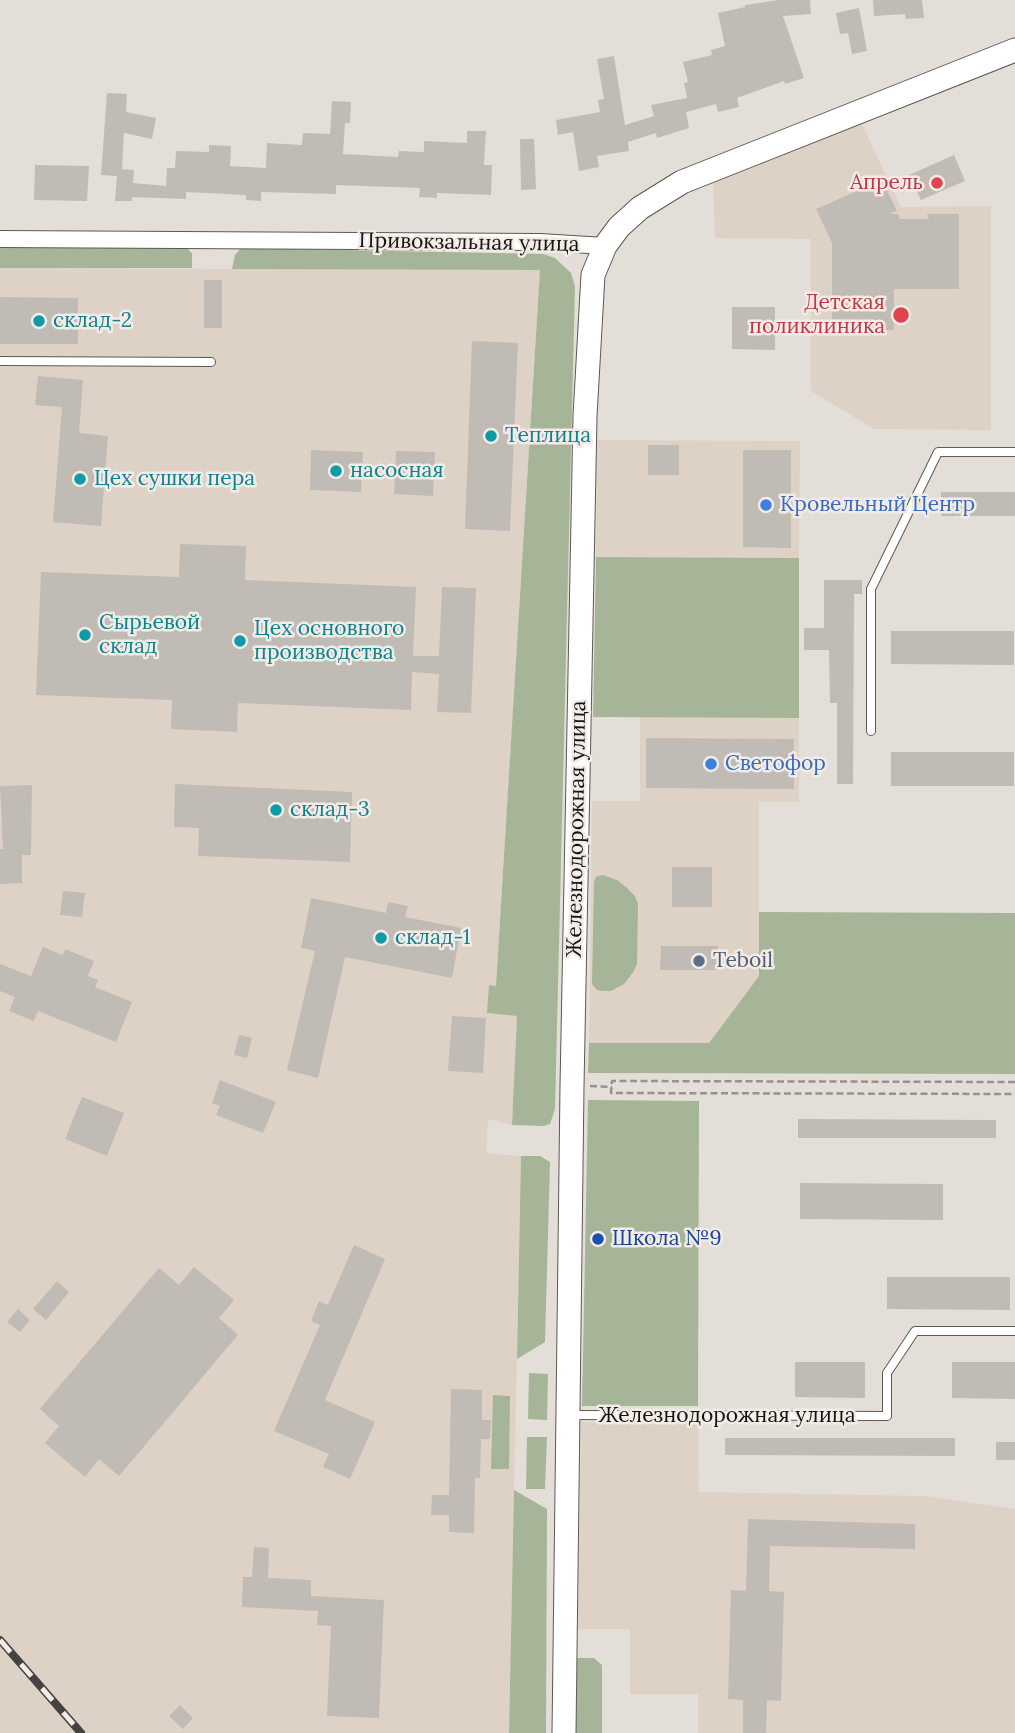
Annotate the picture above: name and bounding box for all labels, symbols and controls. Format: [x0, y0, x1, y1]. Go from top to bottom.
place label: Апрель [850, 170, 923, 196]
marker: Апрель [929, 175, 945, 191]
street label: Привокзальная улица [358, 228, 580, 258]
place label: Детская поликлиника [749, 290, 885, 340]
marker: Детская поликлиника [891, 305, 911, 325]
place label: склад-2 [53, 308, 132, 334]
marker: склад-2 [31, 313, 47, 329]
place label: Теплица [505, 423, 591, 449]
marker: Теплица [483, 428, 499, 444]
place label: насосная [350, 458, 444, 484]
marker: насосная [328, 463, 344, 479]
place label: Цех сушки пера [94, 466, 255, 492]
marker: Цех сушки пера [72, 471, 88, 487]
place label: Кровельный Центр [780, 492, 975, 518]
marker: Кровельный Центр [758, 497, 774, 513]
place label: Сырьевой склад [99, 610, 200, 660]
place label: Цех основного производства [254, 616, 404, 666]
marker: Сырьевой склад [77, 627, 93, 643]
marker: Цех основного производства [232, 633, 248, 649]
street label: Железнодорожная улица [562, 700, 592, 958]
place label: Светофор [725, 751, 826, 777]
marker: Светофор [703, 756, 719, 772]
place label: склад-3 [290, 797, 370, 823]
marker: склад-3 [268, 802, 284, 818]
place label: склад-1 [395, 925, 470, 951]
marker: склад-1 [373, 930, 389, 946]
place label: Teboil [713, 948, 773, 974]
marker: Teboil [691, 953, 707, 969]
place label: Школа №9 [612, 1226, 722, 1252]
marker: Школа №9 [590, 1231, 606, 1247]
street label: Железнодорожная улица [598, 1403, 856, 1429]

